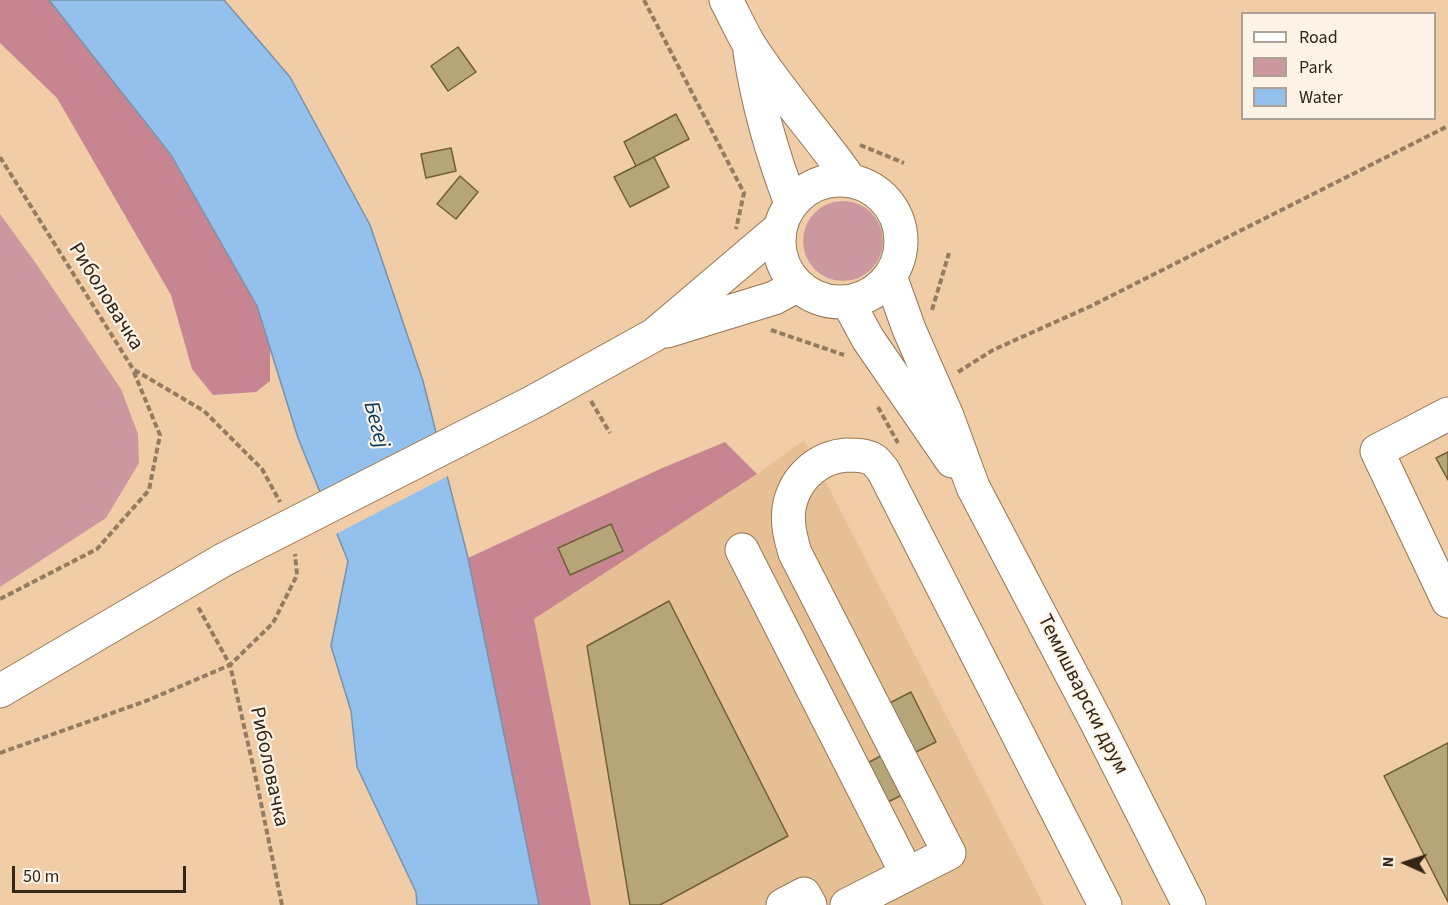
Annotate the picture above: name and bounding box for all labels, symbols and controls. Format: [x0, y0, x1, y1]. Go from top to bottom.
legend [1241, 12, 1436, 120]
text: Road [1299, 25, 1338, 50]
text: Park [1299, 55, 1333, 80]
text: Water [1299, 85, 1343, 110]
street label: Риболовачка [62, 239, 148, 355]
water label: Бегеј [356, 399, 394, 451]
street label: Темишварски друм [1031, 611, 1133, 779]
street label: Риболовачка [243, 705, 293, 829]
north arrow [1376, 833, 1436, 893]
scale bar [15, 854, 189, 892]
text: N [1377, 856, 1399, 868]
text: 50 m [23, 864, 59, 889]

